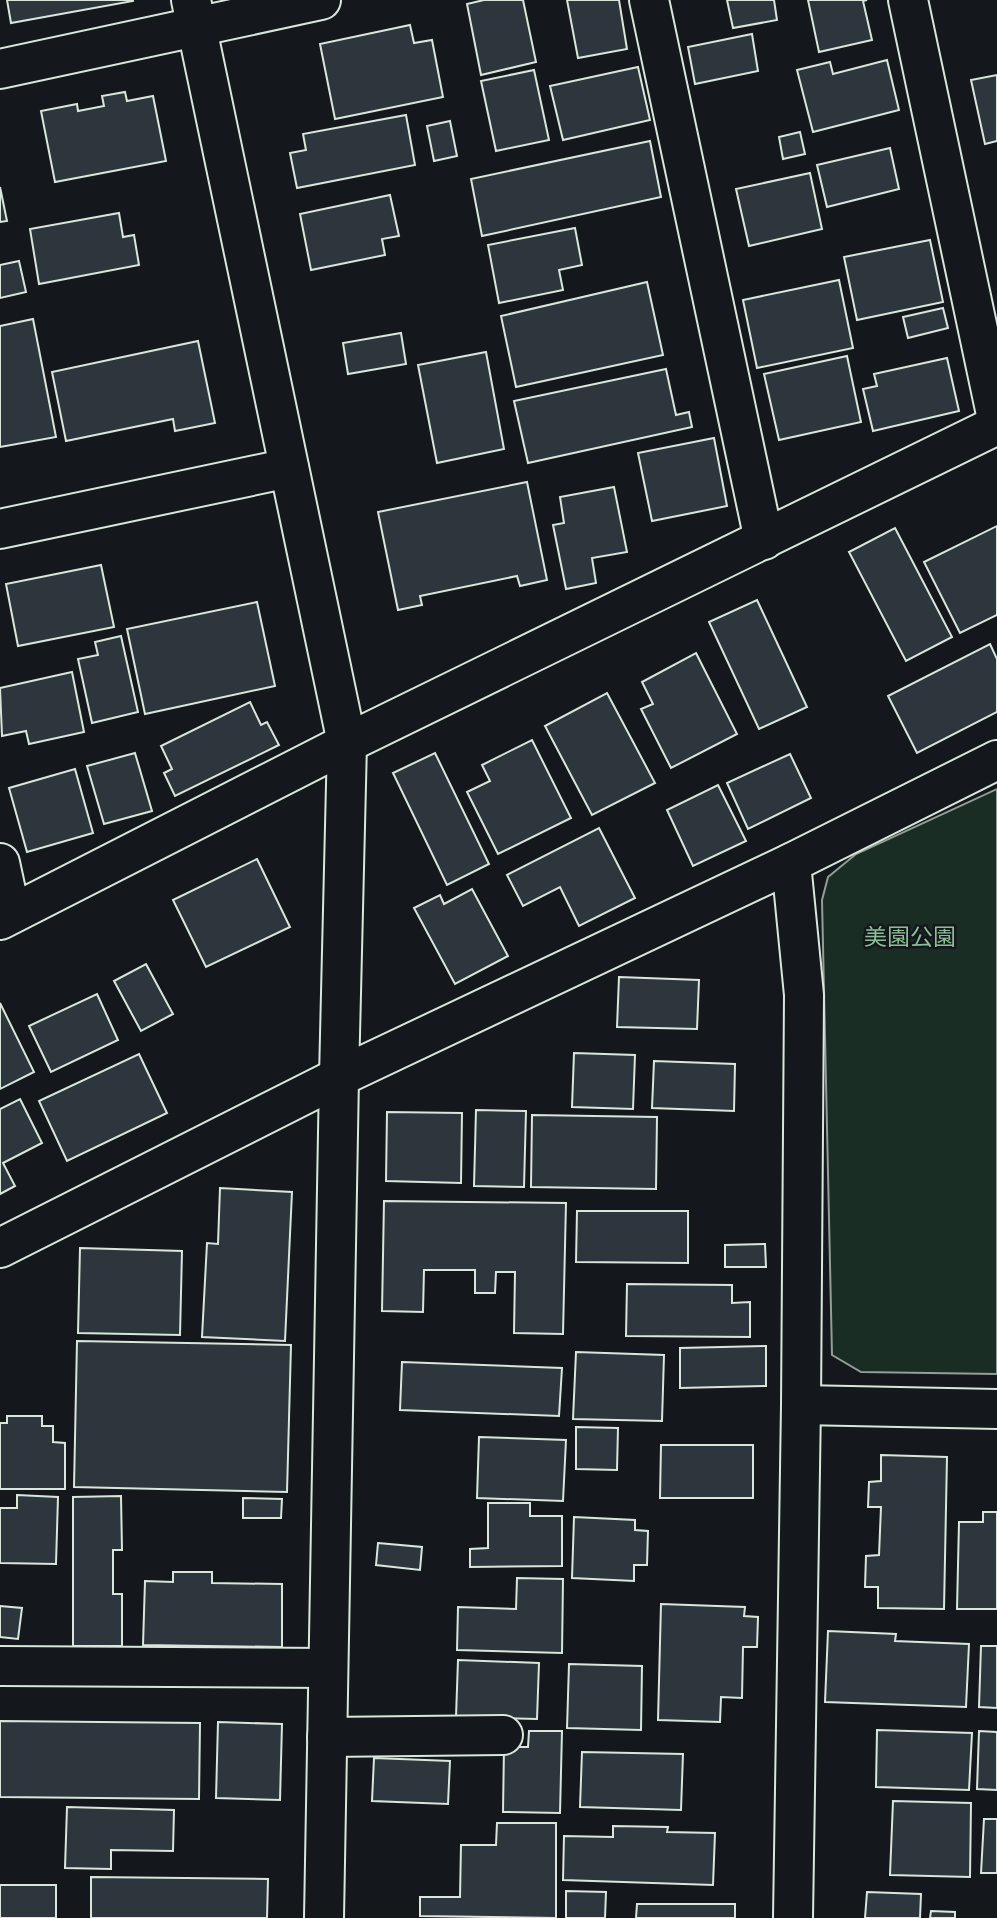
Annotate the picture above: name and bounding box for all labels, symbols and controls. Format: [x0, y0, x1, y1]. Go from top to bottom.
park label: 美園公園 [864, 925, 956, 954]

